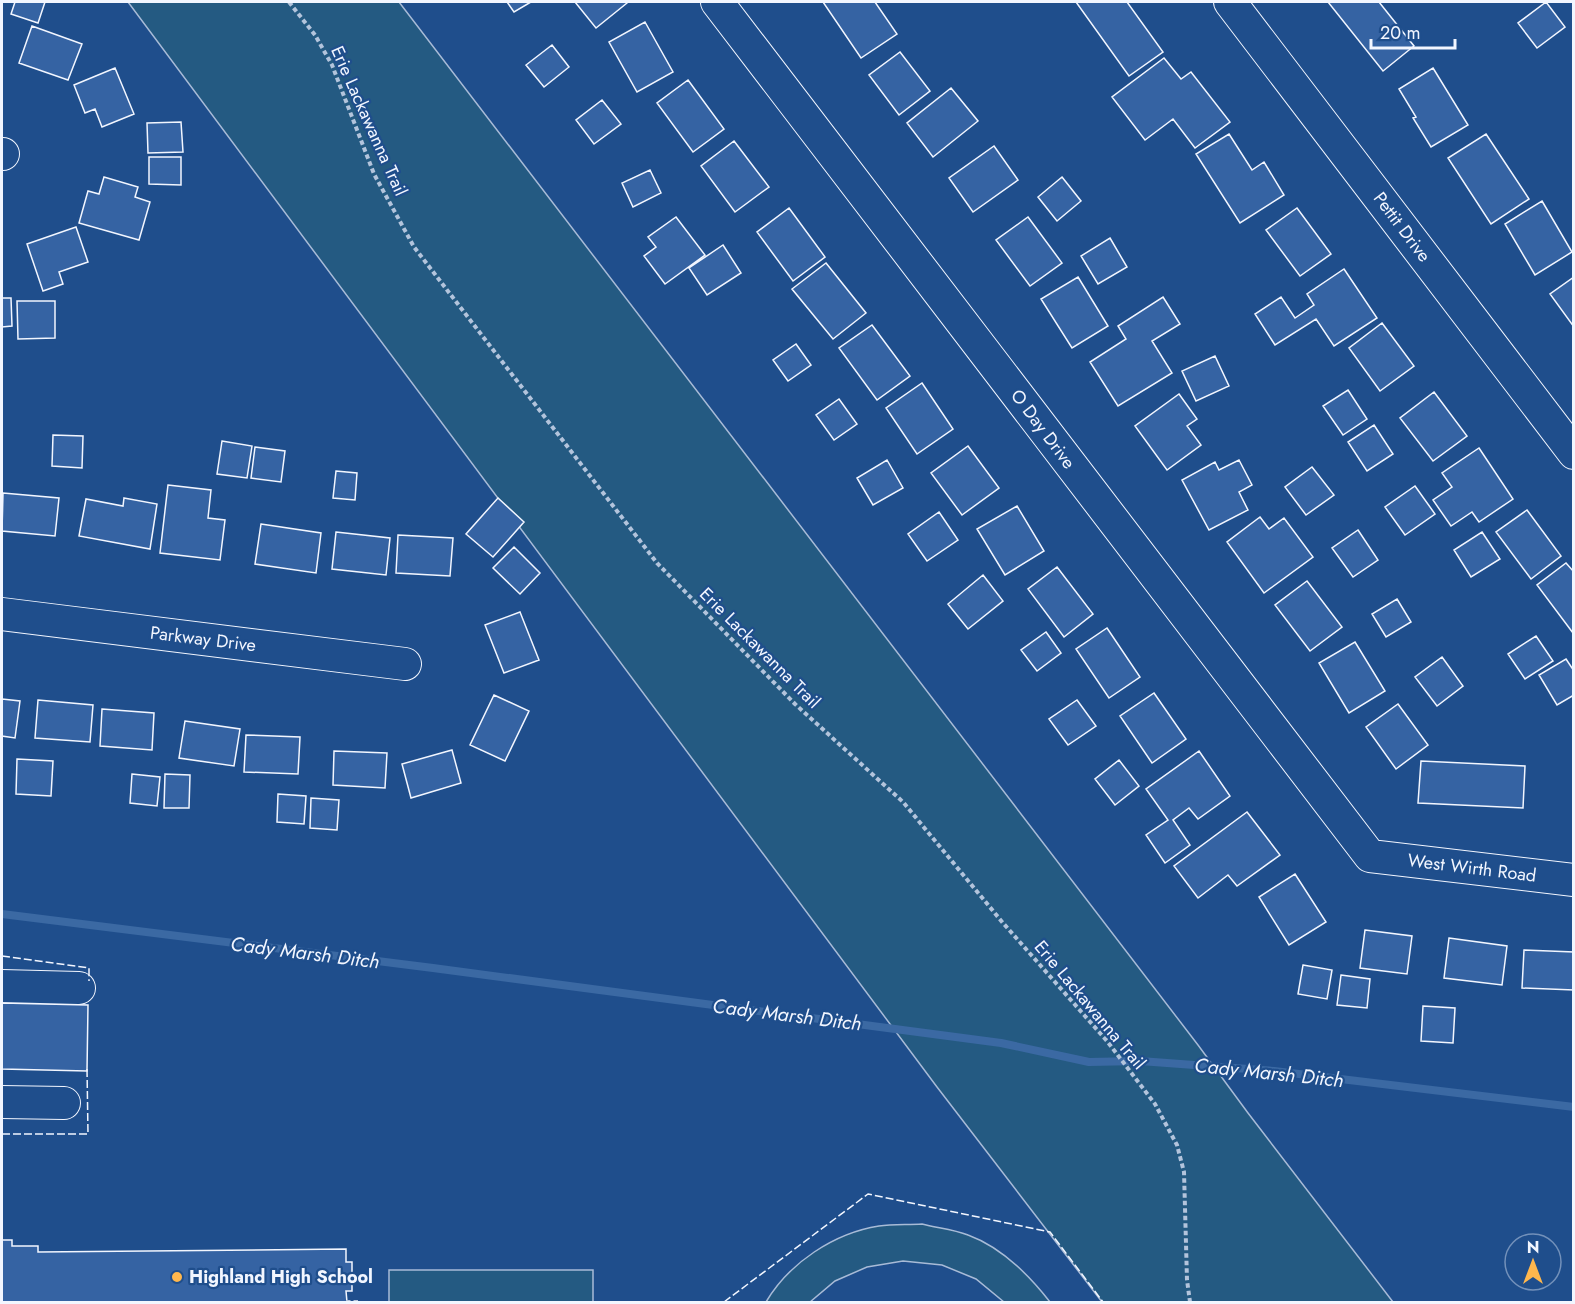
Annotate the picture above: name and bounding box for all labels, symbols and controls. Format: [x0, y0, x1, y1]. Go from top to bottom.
scale bar [1371, 12, 1455, 50]
text: 20 m [1380, 20, 1420, 46]
street label: Erie Lackawanna Trail [324, 42, 414, 200]
street label: Pettit Drive [1367, 187, 1437, 267]
street label: O Day Drive [1004, 384, 1082, 474]
street label: Erie Lackawanna Trail [694, 582, 826, 714]
street label: Parkway Drive [149, 620, 257, 658]
street label: West Wirth Road [1406, 847, 1538, 889]
water label: Cady Marsh Ditch [229, 929, 381, 977]
street label: Erie Lackawanna Trail [1028, 935, 1152, 1075]
water label: Cady Marsh Ditch [711, 991, 863, 1039]
water label: Cady Marsh Ditch [1193, 1051, 1345, 1095]
north arrow [1503, 1232, 1563, 1292]
text: N [1527, 1236, 1539, 1259]
place label: Highland High School [189, 1264, 373, 1290]
marker: Highland High School [170, 1270, 184, 1284]

